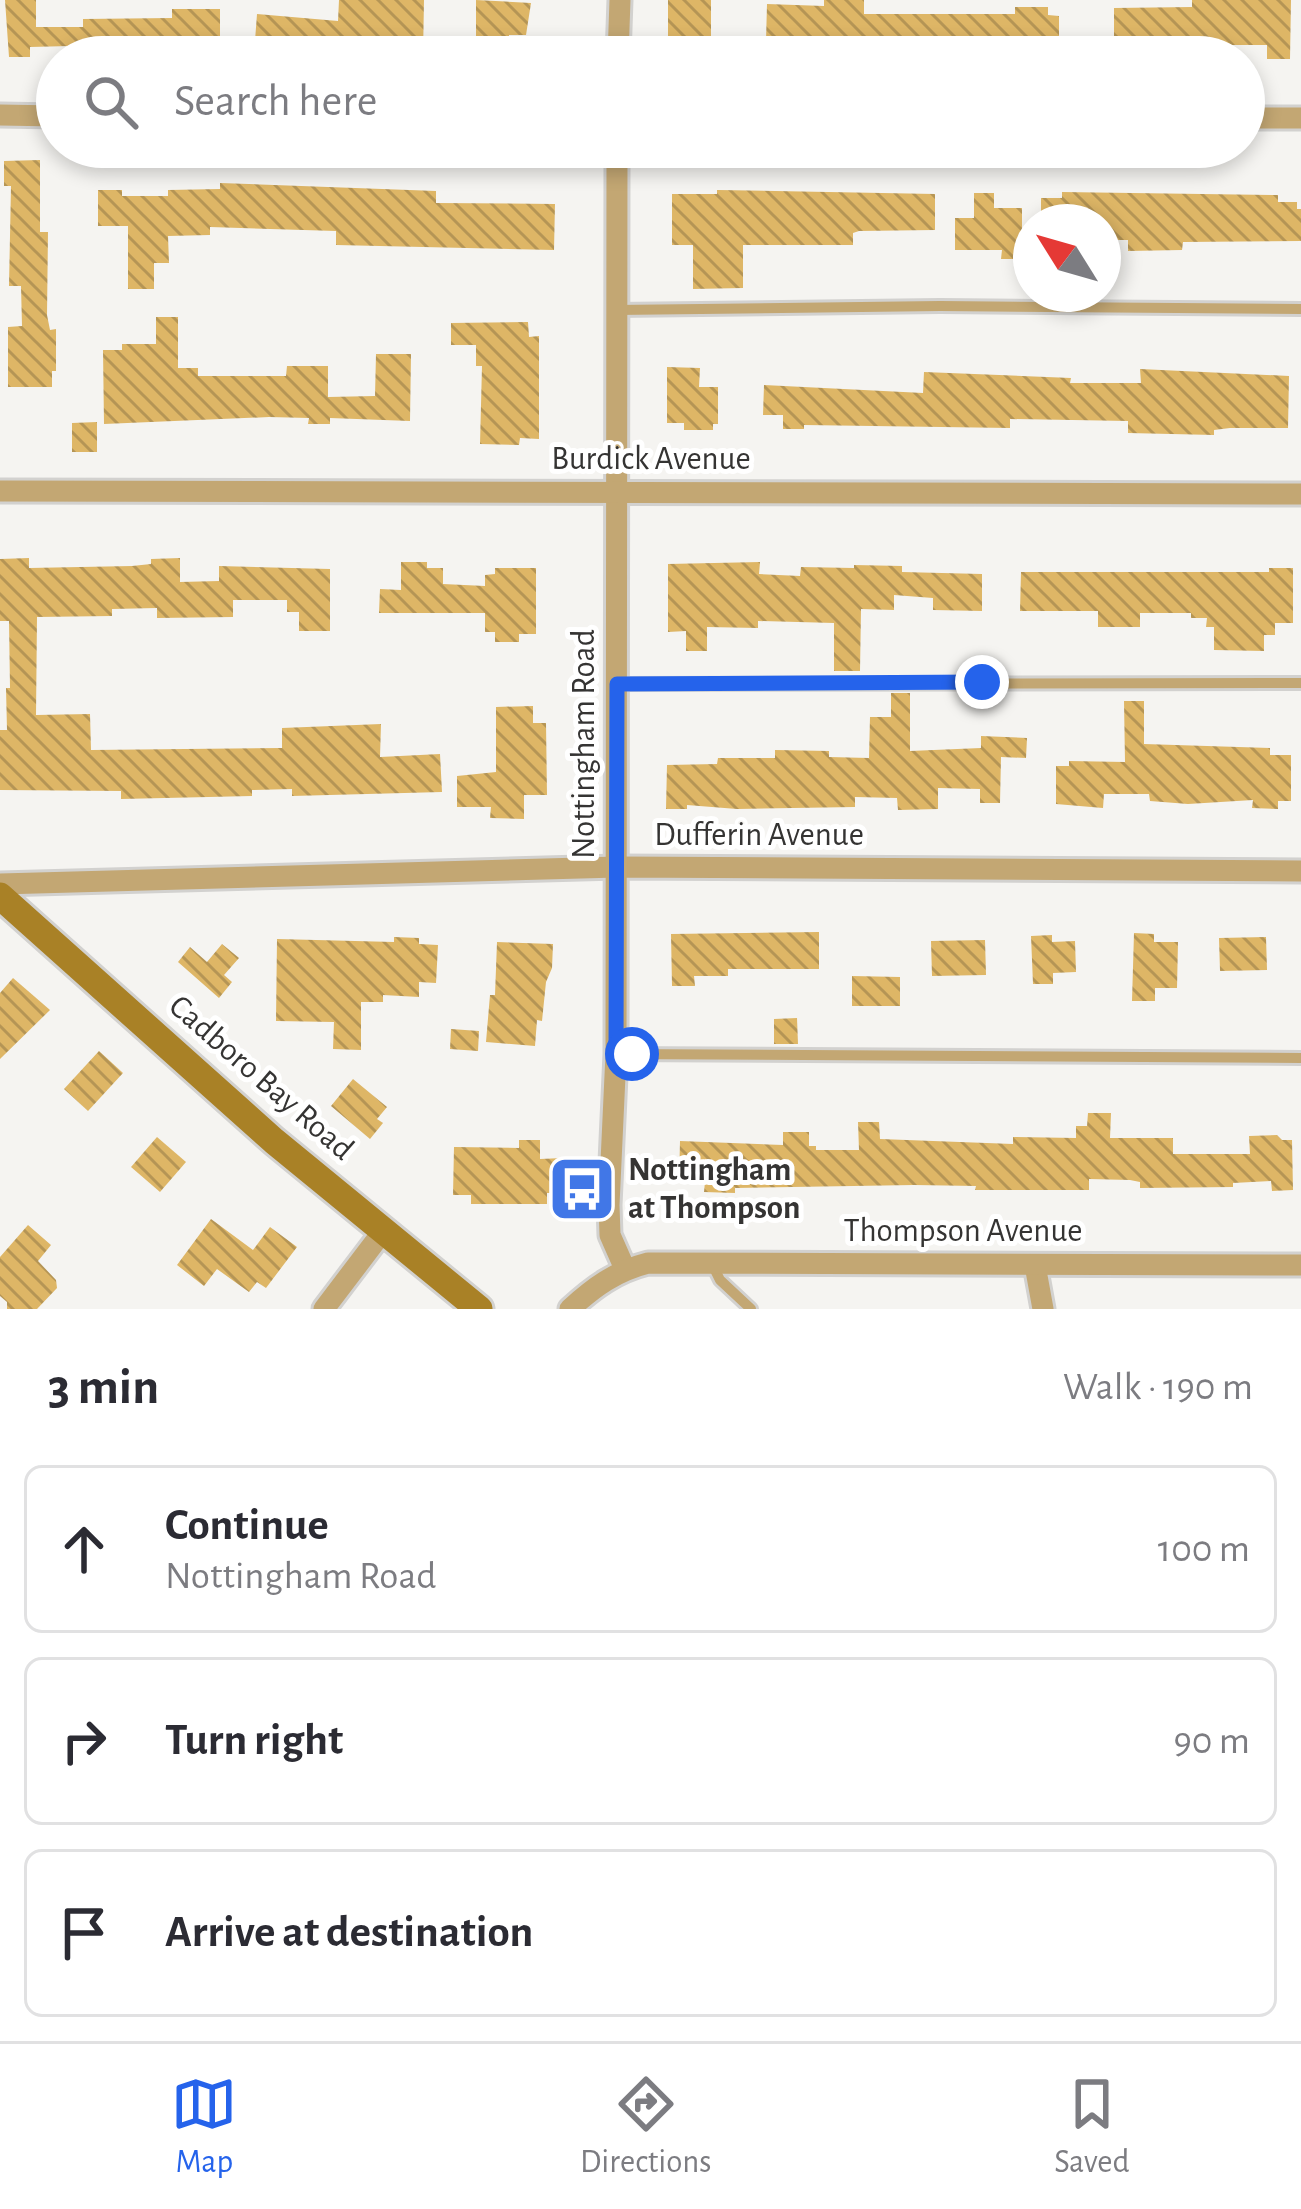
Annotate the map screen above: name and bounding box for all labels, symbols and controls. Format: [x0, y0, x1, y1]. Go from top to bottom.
search box [36, 36, 1265, 168]
icon: search [78, 69, 144, 135]
text: Search here [174, 79, 377, 124]
north arrow [1013, 204, 1121, 312]
street label: Burdick Avenue [551, 443, 751, 476]
street label: Nottingham Road [568, 629, 601, 859]
route end [955, 655, 1009, 709]
street label: Dufferin Avenue [654, 819, 864, 852]
street label: Cadboro Bay Road [163, 989, 359, 1167]
route start [605, 1027, 659, 1081]
bus stop icon: Nottingham at Thompson [547, 1154, 617, 1224]
place label: Nottingham at Thompson [628, 1154, 800, 1225]
street label: Thompson Avenue [844, 1215, 1082, 1248]
text: 3 min [48, 1362, 159, 1413]
text: Walk · 190 m [1063, 1368, 1253, 1407]
text: Continue [165, 1503, 329, 1548]
icon: ahead [51, 1516, 117, 1582]
text: 100 m [1158, 1530, 1250, 1569]
text: Nottingham Road [165, 1557, 437, 1596]
icon: right [51, 1708, 117, 1774]
text: Turn right [165, 1718, 343, 1763]
text: 90 m [1173, 1722, 1250, 1761]
icon: arrive [51, 1900, 117, 1966]
text: Arrive at destination [165, 1910, 533, 1955]
tab: Map [171, 2071, 237, 2183]
tab: Directions [580, 2071, 711, 2183]
tab: Saved [1054, 2071, 1130, 2183]

